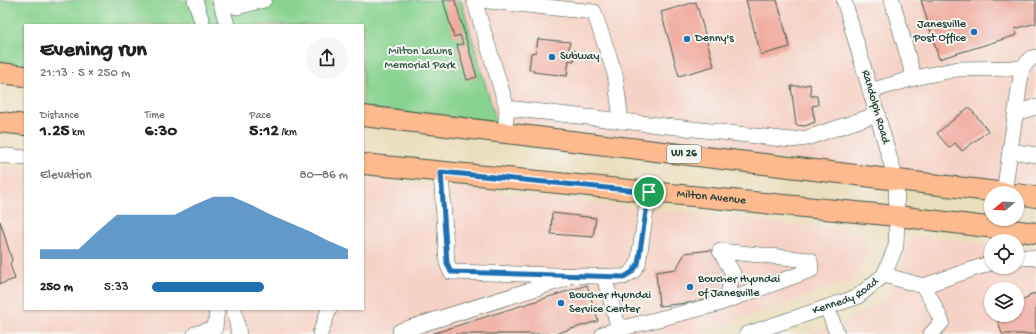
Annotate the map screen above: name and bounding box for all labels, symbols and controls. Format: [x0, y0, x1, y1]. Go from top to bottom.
place label: Janesville Post Office [913, 18, 967, 46]
marker: Janesville Post Office [969, 27, 979, 37]
place label: Denny's [694, 32, 734, 46]
marker: Denny's [682, 34, 692, 44]
button: share [306, 37, 348, 79]
text: Evening run [40, 38, 147, 64]
park label: Milton Lawns Memorial Park [384, 45, 457, 73]
place label: Subway [560, 50, 599, 64]
marker: Subway [547, 52, 557, 62]
text: 21:13 · 5 × 250 m [40, 66, 130, 81]
street label: Randolph Road [858, 69, 892, 146]
text: Distance [40, 110, 79, 122]
text: Time [145, 110, 165, 122]
text: Pace [249, 110, 271, 122]
text: 1.25 [40, 122, 69, 142]
text: 6:30 [145, 122, 177, 142]
text: 5:12 [249, 122, 279, 142]
text: km [69, 127, 85, 139]
text: /km [279, 127, 297, 139]
road number: WI 26 [667, 145, 701, 163]
text: Elevation [40, 168, 92, 183]
text: 80–86 m [300, 168, 348, 183]
pin [632, 175, 666, 209]
icon: arrive [638, 181, 660, 203]
north arrow [984, 186, 1024, 226]
map controls [984, 186, 1024, 322]
street label: Milton Avenue [676, 188, 747, 208]
button: locate [984, 234, 1024, 274]
place label: Boucher Hyundai of Janesville [697, 273, 781, 301]
street label: Kennedy Road [811, 274, 882, 318]
text: 250 m [40, 280, 73, 295]
text: 5:33 [104, 280, 128, 295]
marker: Boucher Hyundai of Janesville [685, 282, 695, 292]
button: layers [984, 282, 1024, 322]
place label: Boucher Hyundai Service Center [568, 289, 652, 317]
marker: Boucher Hyundai Service Center [556, 298, 566, 308]

